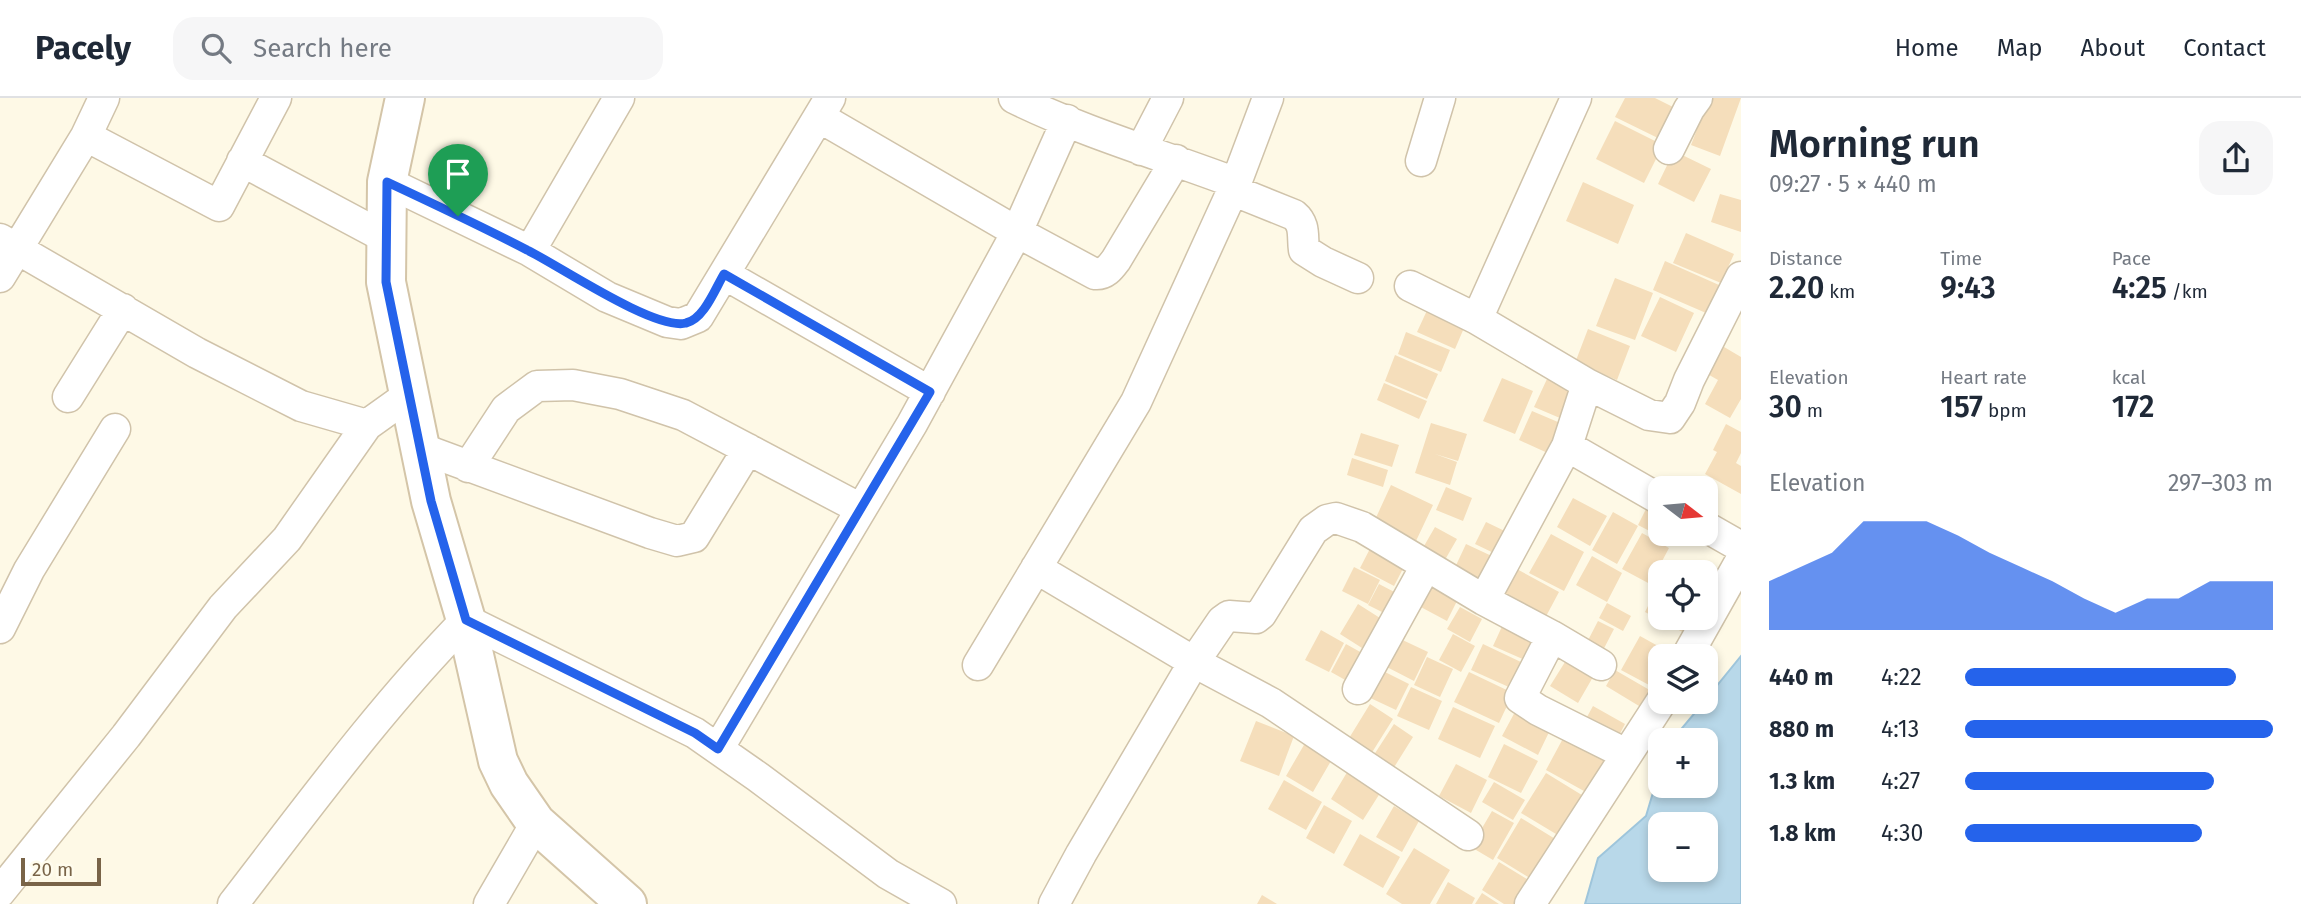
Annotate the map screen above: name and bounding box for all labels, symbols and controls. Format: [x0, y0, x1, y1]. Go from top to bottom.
search box [173, 17, 663, 80]
text: Pacely [35, 28, 131, 68]
icon: search [197, 29, 235, 67]
text: Search here [253, 33, 392, 64]
text: Home [1895, 34, 1959, 62]
text: Map [1997, 34, 2043, 62]
text: About [2081, 34, 2145, 62]
text: Contact [2183, 34, 2266, 62]
text: Morning run [1769, 121, 1980, 167]
button: share [2199, 121, 2273, 195]
pin [428, 144, 488, 216]
icon: arrive [439, 155, 477, 193]
text: 09:27 · 5 × 440 m [1769, 170, 1937, 198]
text: Distance [1769, 247, 1843, 270]
text: Time [1940, 247, 1982, 270]
text: Pace [2112, 247, 2151, 270]
text: 2.20 [1769, 270, 1824, 306]
text: 9:43 [1940, 270, 1996, 306]
text: 4:25 [2112, 270, 2167, 306]
text: km [1824, 280, 1855, 303]
text: /km [2167, 280, 2208, 303]
text: Elevation [1769, 366, 1849, 389]
text: Heart rate [1940, 366, 2027, 389]
text: kcal [2112, 366, 2146, 389]
text: 30 [1769, 389, 1802, 425]
text: 157 [1940, 389, 1983, 425]
text: 172 [2112, 389, 2154, 425]
text: m [1802, 399, 1823, 422]
text: bpm [1983, 399, 2027, 422]
text: Elevation [1769, 469, 1865, 497]
text: 297–303 m [2168, 469, 2273, 497]
north arrow [1648, 476, 1718, 546]
map controls [1648, 476, 1718, 882]
button: locate [1648, 560, 1718, 630]
button: layers [1648, 644, 1718, 714]
text: 440 m [1769, 663, 1833, 691]
text: 4:22 [1881, 663, 1922, 691]
text: 880 m [1769, 715, 1834, 743]
text: 4:13 [1881, 715, 1919, 743]
button: + [1648, 728, 1718, 798]
text: 1.3 km [1769, 767, 1835, 795]
text: 4:27 [1881, 767, 1920, 795]
button: − [1648, 812, 1718, 882]
text: 1.8 km [1769, 819, 1836, 847]
text: 4:30 [1881, 819, 1923, 847]
scale bar [21, 855, 102, 887]
text: 20 m [32, 858, 73, 881]

